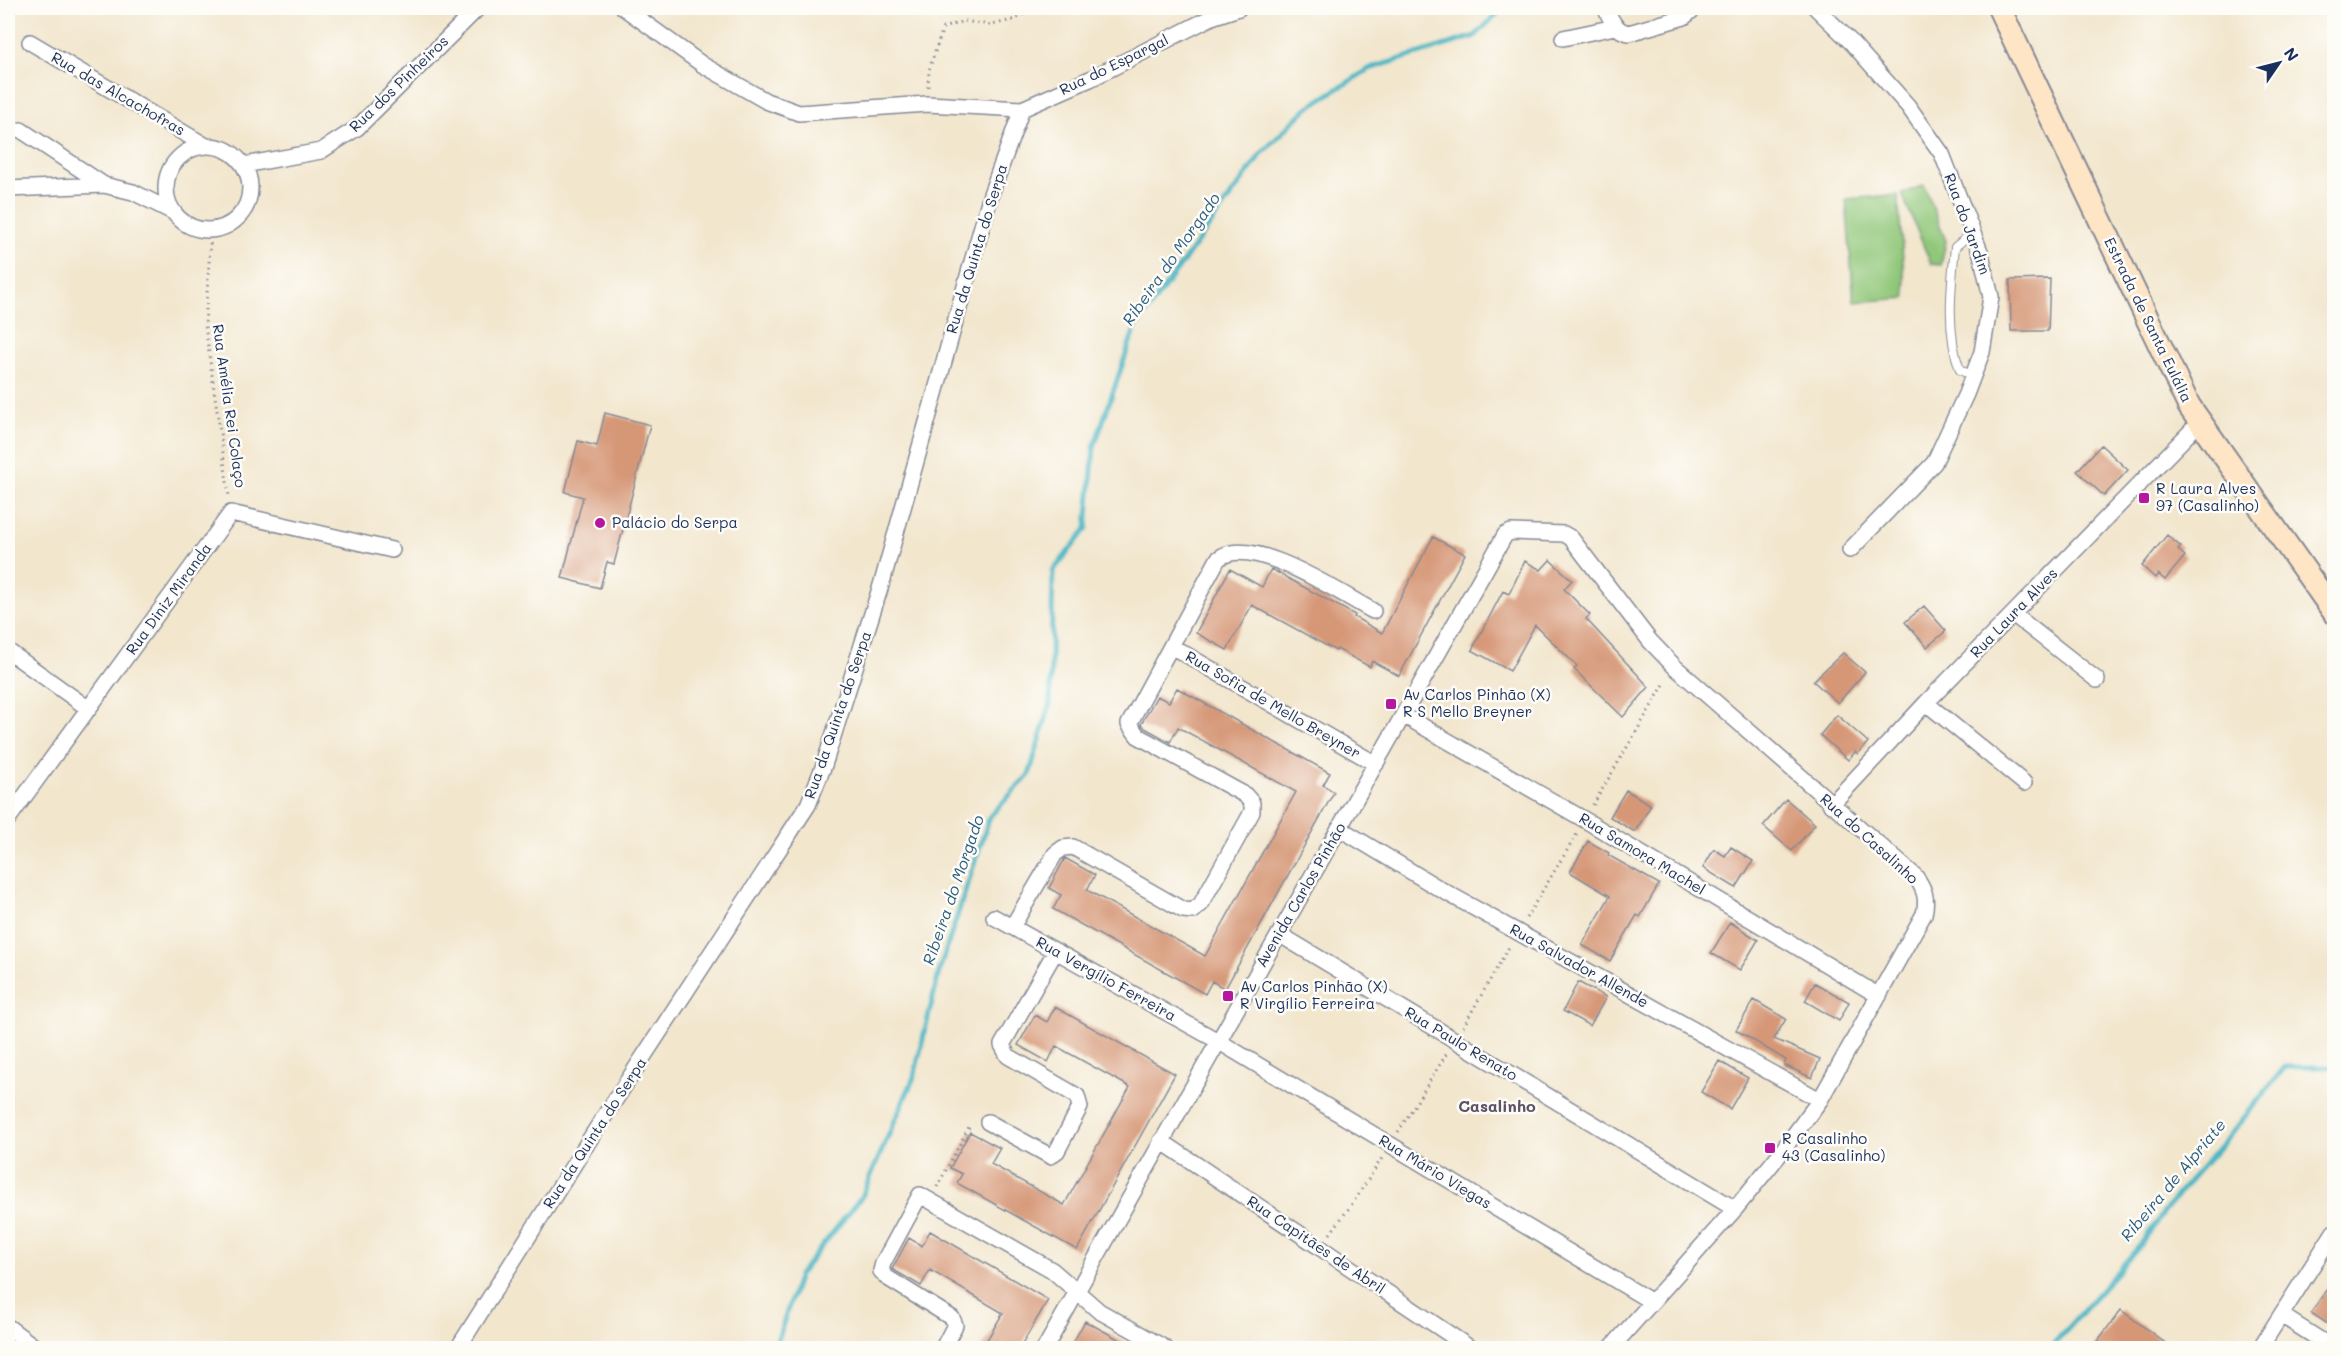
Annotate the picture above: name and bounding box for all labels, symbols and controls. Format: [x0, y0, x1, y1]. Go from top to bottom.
street label: Rua do Espargal [1056, 29, 1171, 99]
street label: Rua dos Pinheiros [344, 31, 452, 136]
north arrow [2249, 33, 2309, 93]
text: N [2280, 43, 2304, 65]
street label: Rua das Alcachofras [48, 47, 189, 140]
street label: Rua da Quinta do Serpa [941, 162, 1011, 336]
street label: Rua do Jardim [1940, 170, 1996, 277]
water label: Ribeira do Morgado [1117, 188, 1225, 329]
street label: Estrada de Santa Eulália [2100, 234, 2198, 405]
street label: Rua Amélia Rei Colaço [209, 323, 251, 489]
place label: R Laura Alves 97 (Casalinho) [2156, 478, 2259, 515]
marker: R Laura Alves 97 (Casalinho) [2137, 491, 2151, 505]
place label: Palácio do Serpa [612, 512, 738, 532]
marker: Palácio do Serpa [593, 516, 607, 530]
street label: Rua Diniz Miranda [121, 539, 216, 658]
street label: Rua Laura Alves [1965, 563, 2061, 662]
street label: Rua da Quinta do Serpa [799, 628, 875, 801]
street label: Rua Sofia de Mello Breyner [1182, 646, 1365, 763]
place label: Av Carlos Pinhão (X) R S Mello Breyner [1403, 684, 1551, 721]
marker: Av Carlos Pinhão (X) R S Mello Breyner [1384, 697, 1398, 711]
street label: Rua do Casalinho [1816, 789, 1923, 888]
street label: Rua Samora Machel [1576, 808, 1709, 899]
water label: Ribeira do Morgado [917, 812, 988, 968]
street label: Avenida Carlos Pinhão [1251, 819, 1350, 970]
street label: Rua Salvador Allende [1506, 919, 1652, 1012]
street label: Rua Vergílio Ferreira [1033, 931, 1180, 1025]
place label: Av Carlos Pinhão (X) R Virgílio Ferreira [1240, 976, 1388, 1013]
marker: Av Carlos Pinhão (X) R Virgílio Ferreira [1221, 989, 1235, 1003]
street label: Rua Paulo Renato [1401, 1002, 1522, 1085]
street label: Rua da Quinta do Serpa [538, 1053, 651, 1212]
district label: Casalinho [1458, 1095, 1536, 1116]
water label: Ribeira de Alpriate [2115, 1114, 2230, 1245]
place label: R Casalinho 43 (Casalinho) [1782, 1128, 1885, 1165]
street label: Rua Mário Viegas [1376, 1130, 1495, 1213]
marker: R Casalinho 43 (Casalinho) [1763, 1141, 1777, 1155]
street label: Rua Capitães de Abril [1244, 1190, 1390, 1298]

